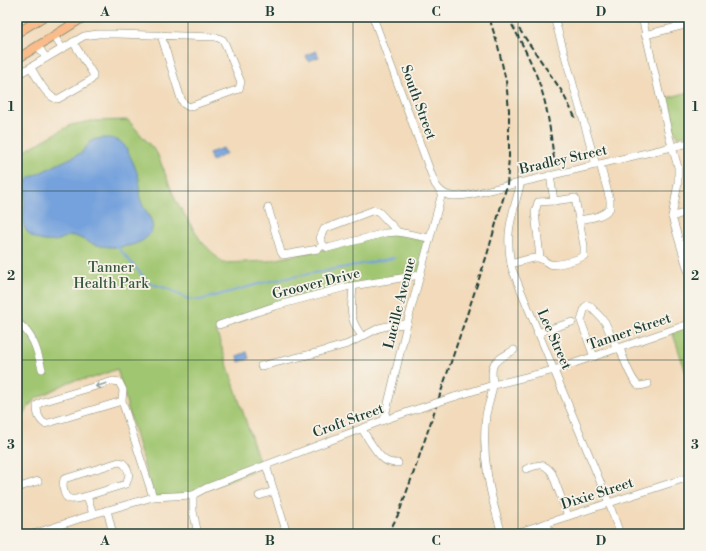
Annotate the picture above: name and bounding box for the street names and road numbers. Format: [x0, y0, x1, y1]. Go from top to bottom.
street label: South Street [396, 62, 440, 142]
street label: Bradley Street [517, 141, 609, 179]
street label: Lucille Avenue [380, 256, 420, 351]
street label: Groover Drive [270, 264, 362, 304]
street label: Lee Street [533, 306, 575, 372]
street label: Tanner Street [585, 309, 673, 355]
street label: Croft Street [310, 400, 387, 442]
street label: Dixie Street [559, 474, 636, 514]

